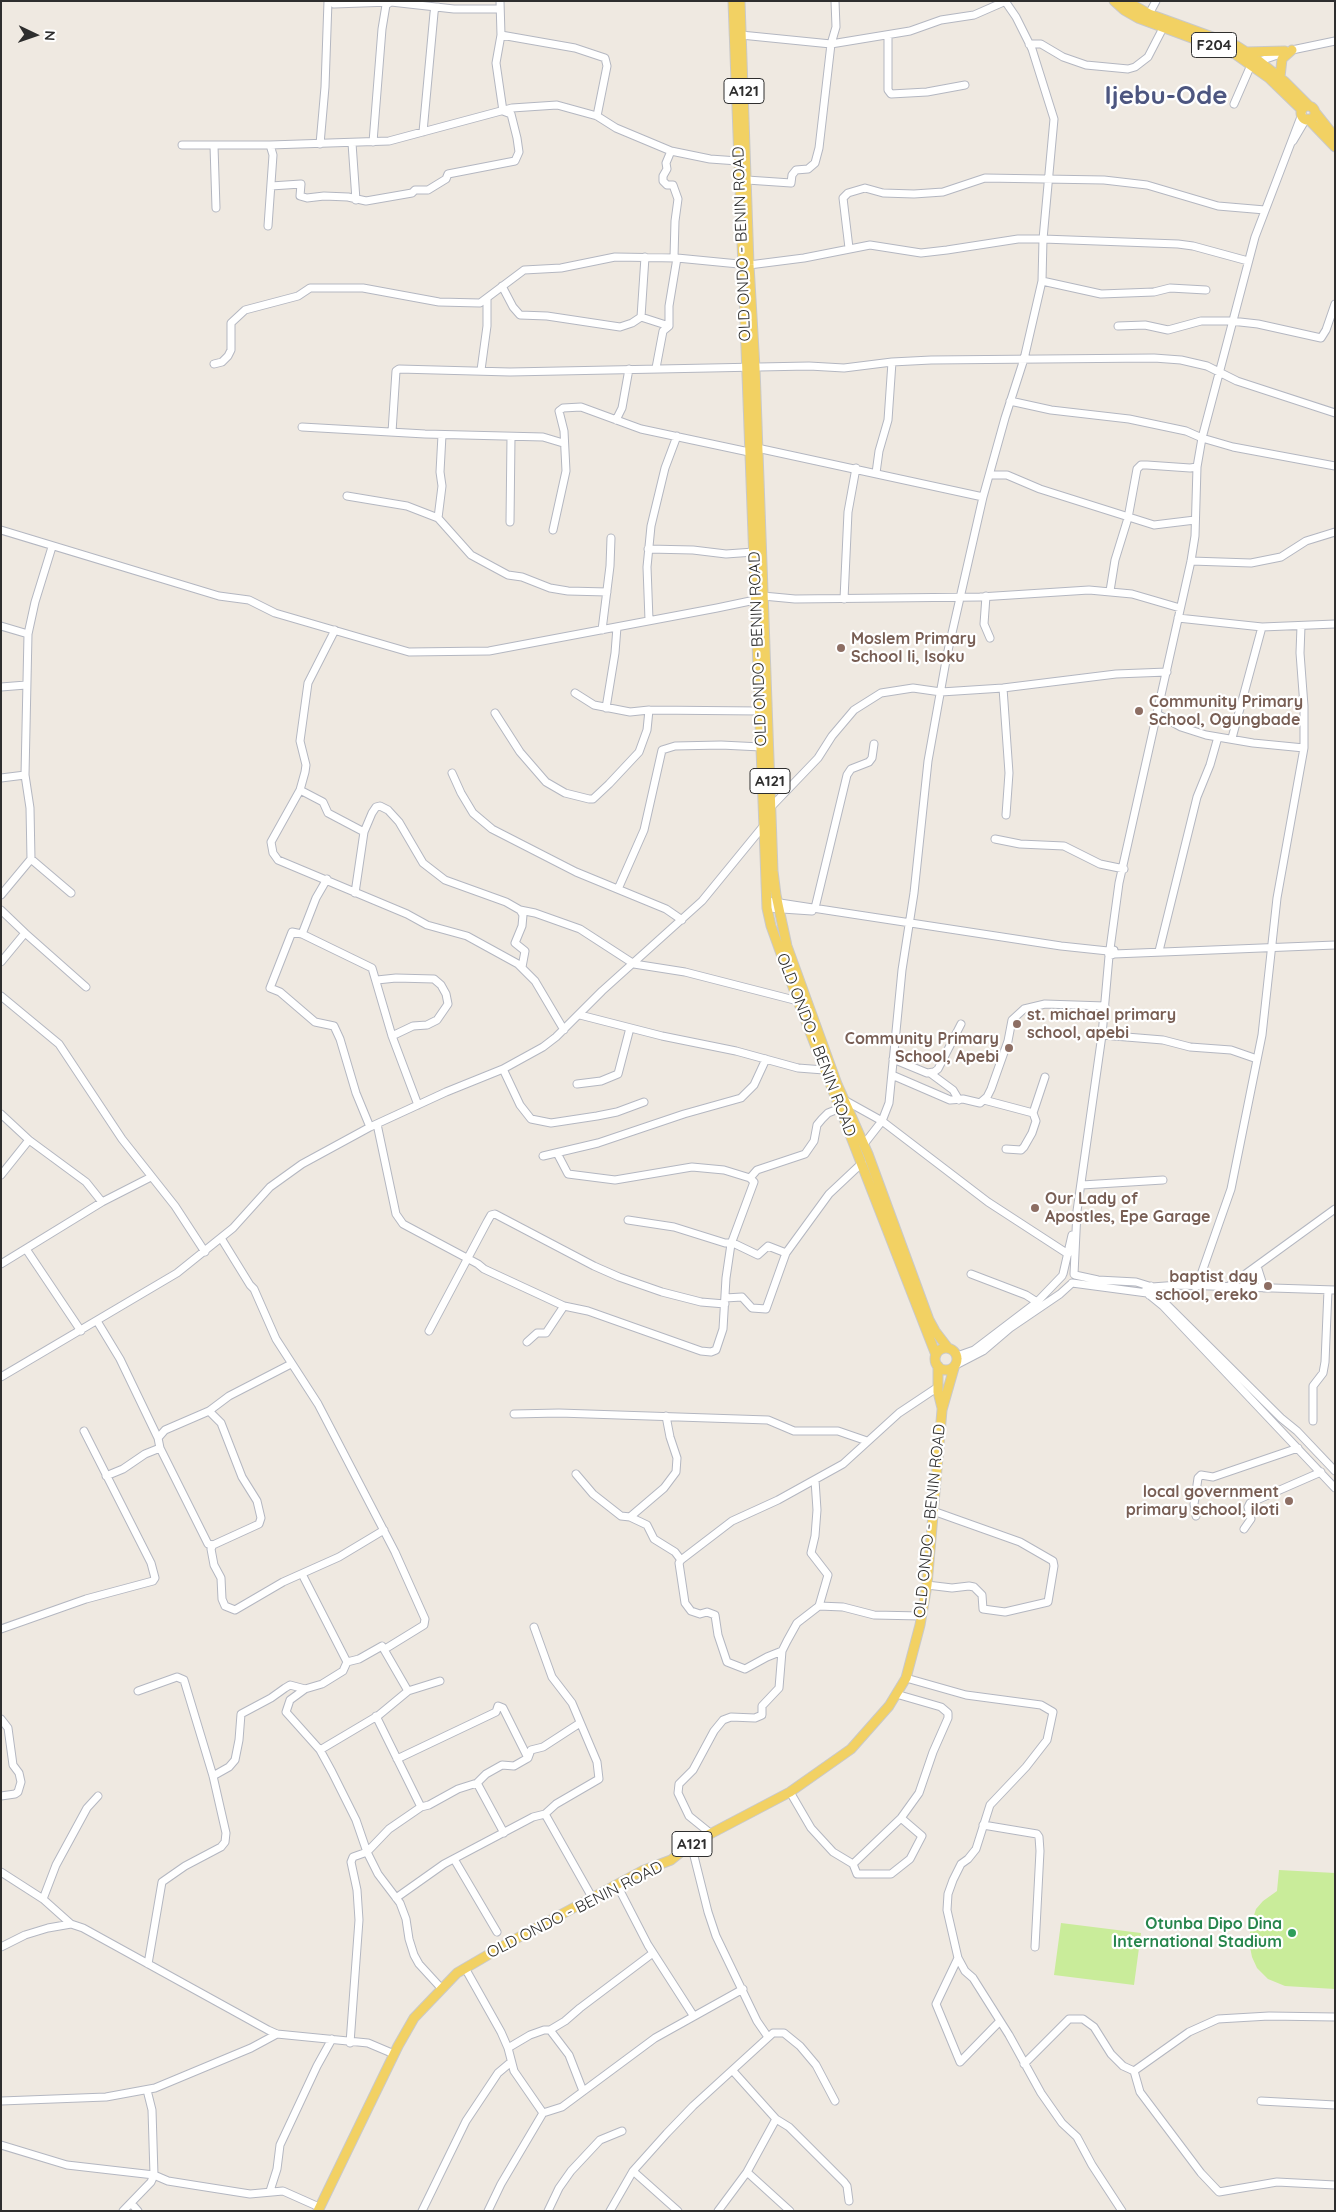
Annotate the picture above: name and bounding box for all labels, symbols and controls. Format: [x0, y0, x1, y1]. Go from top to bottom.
north arrow [10, 10, 60, 60]
text: N [41, 30, 59, 41]
road number: F204 [1192, 32, 1236, 58]
road number: A121 [724, 78, 764, 104]
district label: Ijebu-Ode [1104, 80, 1228, 112]
street label: OLD ONDO - BENIN ROAD [729, 146, 755, 342]
street label: OLD ONDO - BENIN ROAD [745, 551, 771, 747]
place label: Moslem Primary School Ii, Isoku [851, 629, 976, 667]
marker: Moslem Primary School Ii, Isoku [835, 642, 847, 654]
place label: Community Primary School, Ogungbade [1149, 692, 1303, 730]
marker: Community Primary School, Ogungbade [1133, 705, 1145, 717]
road number: A121 [750, 768, 790, 794]
street label: OLD ONDO - BENIN ROAD [772, 951, 860, 1139]
place label: st. michael primary school, apebi [1027, 1005, 1176, 1043]
marker: st. michael primary school, apebi [1011, 1018, 1023, 1030]
place label: Community Primary School, Apebi [845, 1029, 999, 1067]
marker: Community Primary School, Apebi [1003, 1042, 1015, 1054]
place label: Our Lady of Apostles, Epe Garage [1045, 1189, 1210, 1227]
marker: Our Lady of Apostles, Epe Garage [1029, 1202, 1041, 1214]
place label: baptist day school, ereko [1155, 1267, 1258, 1305]
marker: baptist day school, ereko [1262, 1280, 1274, 1292]
street label: OLD ONDO - BENIN ROAD [910, 1423, 950, 1619]
place label: local government primary school, iloti [1126, 1482, 1279, 1520]
marker: local government primary school, iloti [1283, 1495, 1295, 1507]
road number: A121 [672, 1832, 712, 1856]
street label: OLD ONDO - BENIN ROAD [484, 1857, 666, 1963]
place label: Otunba Dipo Dina International Stadium [1113, 1914, 1282, 1952]
marker: Otunba Dipo Dina International Stadium [1286, 1927, 1298, 1939]

